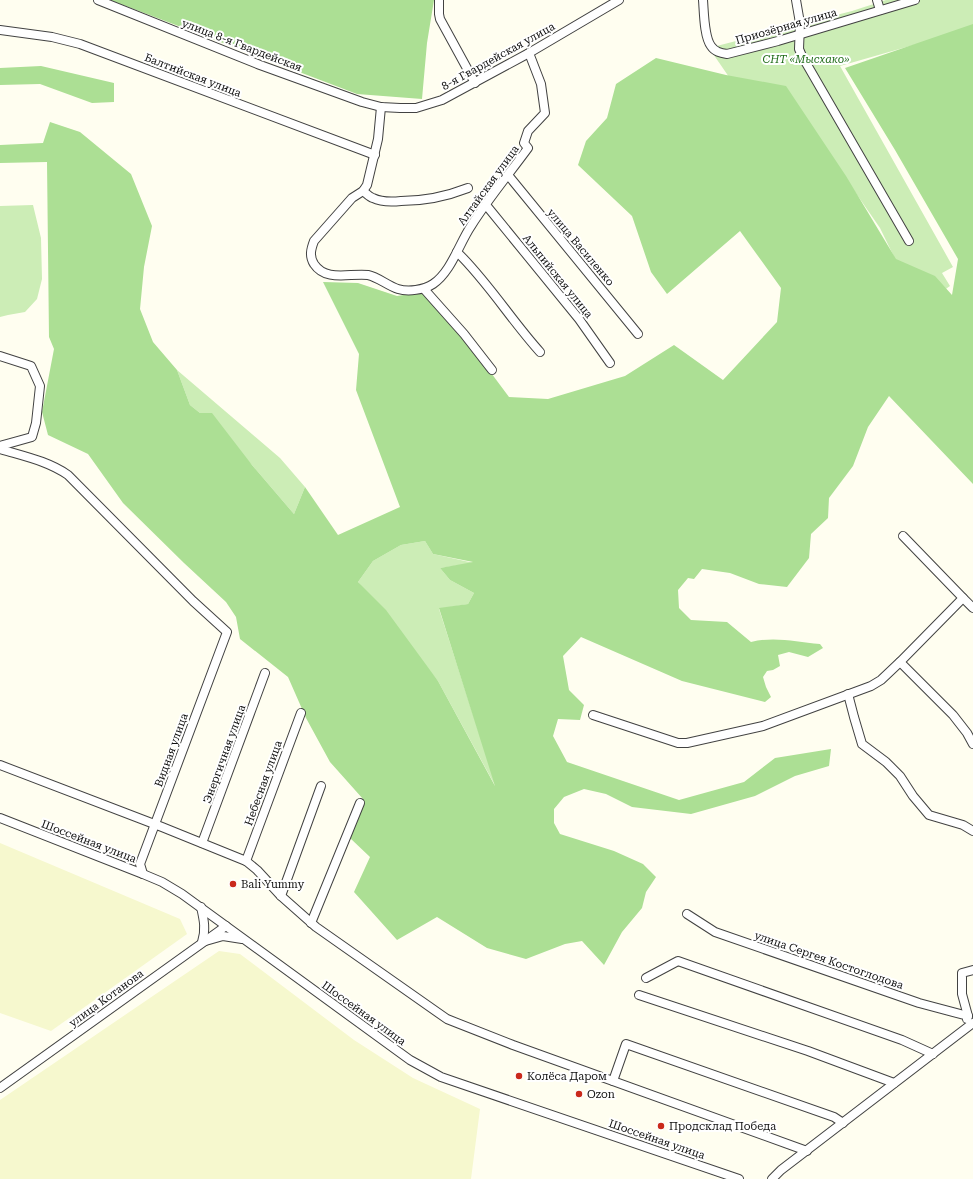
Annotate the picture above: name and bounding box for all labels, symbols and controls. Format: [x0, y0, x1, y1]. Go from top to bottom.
street label: Приозёрная улица [734, 6, 838, 47]
street label: улица 8-я Гвардейская [180, 17, 304, 74]
street label: 8-я Гвардейская улица [439, 20, 557, 93]
street label: Балтийская улица [143, 51, 243, 100]
park label: СНТ «Мысхако» [762, 53, 850, 66]
street label: Алтайская улица [455, 143, 522, 228]
street label: улица Василенко [545, 206, 617, 289]
street label: Альпийская улица [520, 232, 595, 321]
street label: Энергичная улица [201, 703, 248, 805]
street label: Видная улица [152, 712, 191, 789]
street label: Небесная улица [242, 739, 285, 828]
street label: Шоссейная улица [39, 817, 138, 866]
place label: Bali Yummy [241, 878, 305, 891]
marker: Bali Yummy [228, 879, 238, 889]
street label: улица Сергея Костоглодова [753, 929, 905, 992]
street label: улица Котанова [67, 967, 146, 1030]
street label: Шоссейная улица [319, 979, 408, 1048]
place label: Колёса Даром [527, 1070, 607, 1083]
marker: Колёса Даром [514, 1071, 524, 1081]
place label: Ozon [587, 1088, 615, 1101]
marker: Ozon [574, 1089, 584, 1099]
street label: Шоссейная улица [607, 1117, 707, 1162]
place label: Продсклад Победа [669, 1120, 776, 1133]
marker: Продсклад Победа [656, 1121, 666, 1131]

